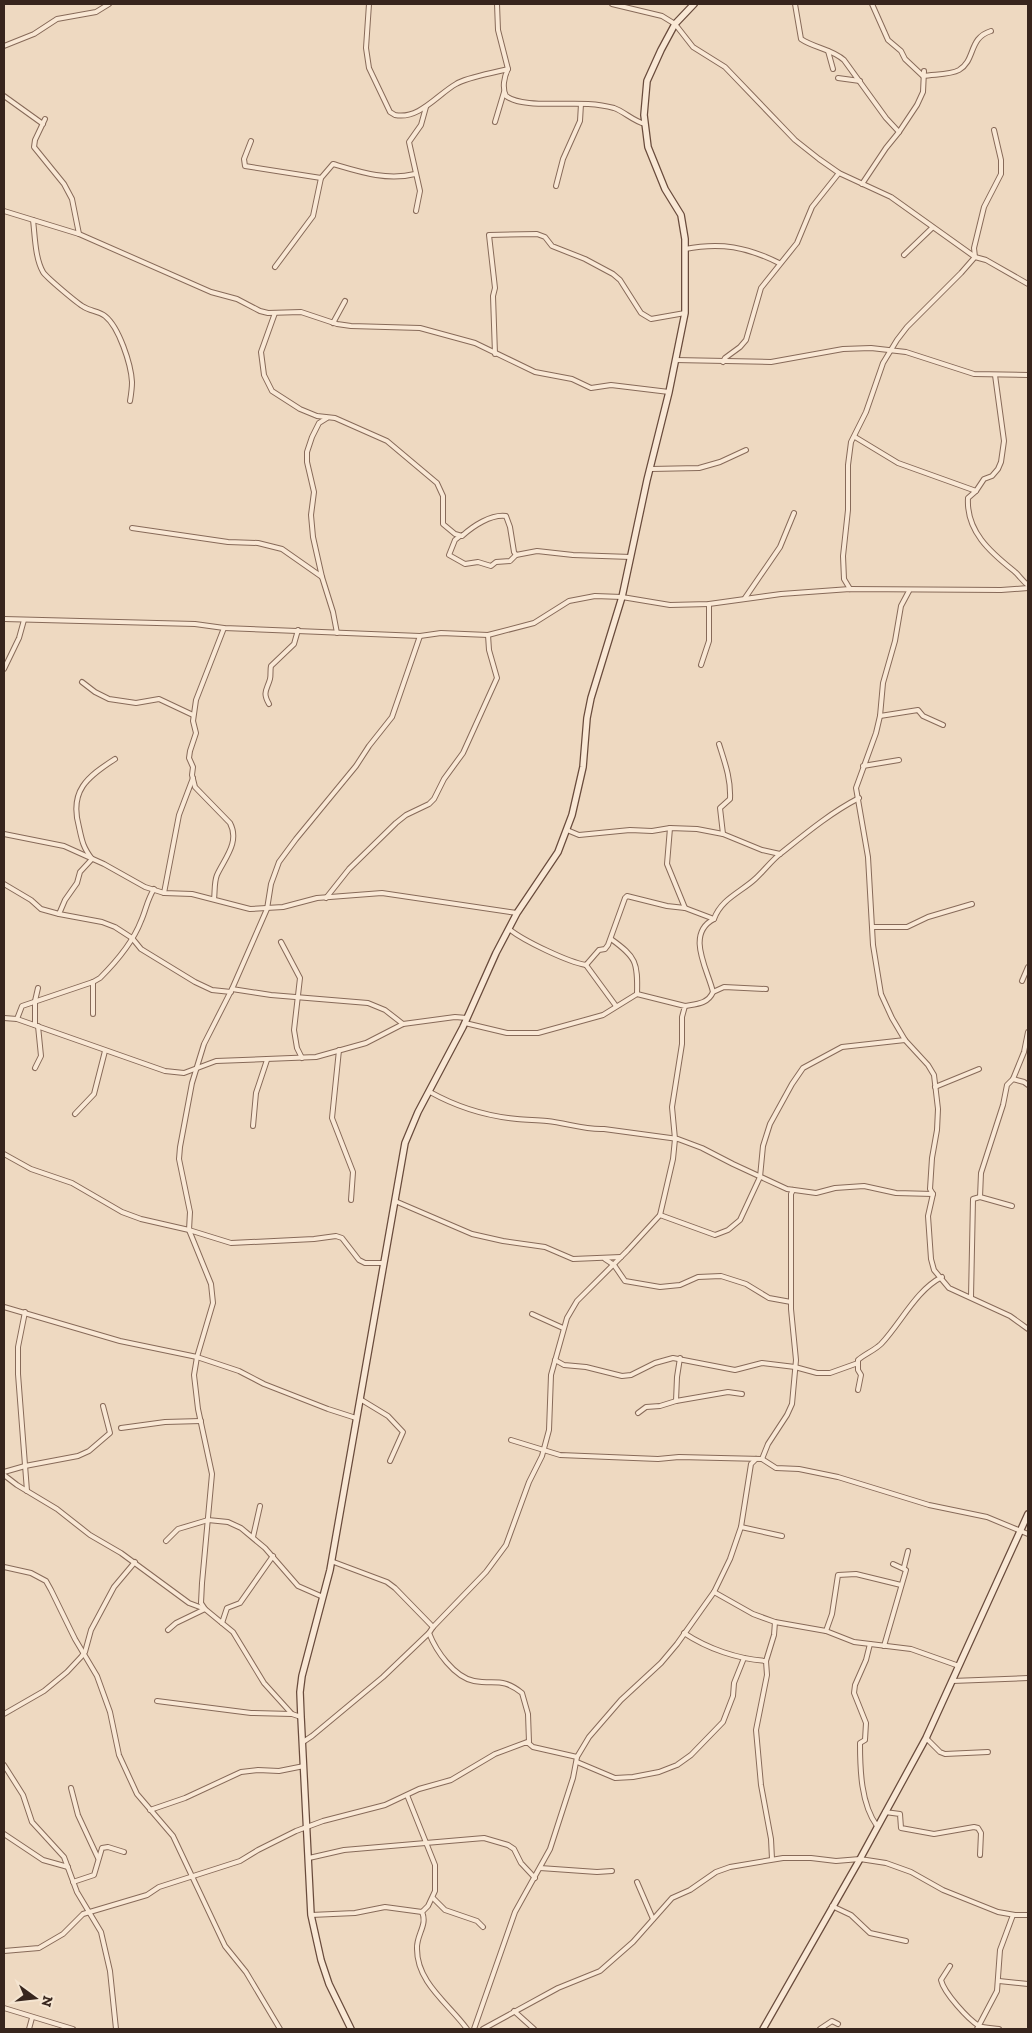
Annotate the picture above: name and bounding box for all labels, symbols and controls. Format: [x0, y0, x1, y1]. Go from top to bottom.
north arrow [10, 1973, 60, 2023]
text: N [37, 1994, 57, 2009]

